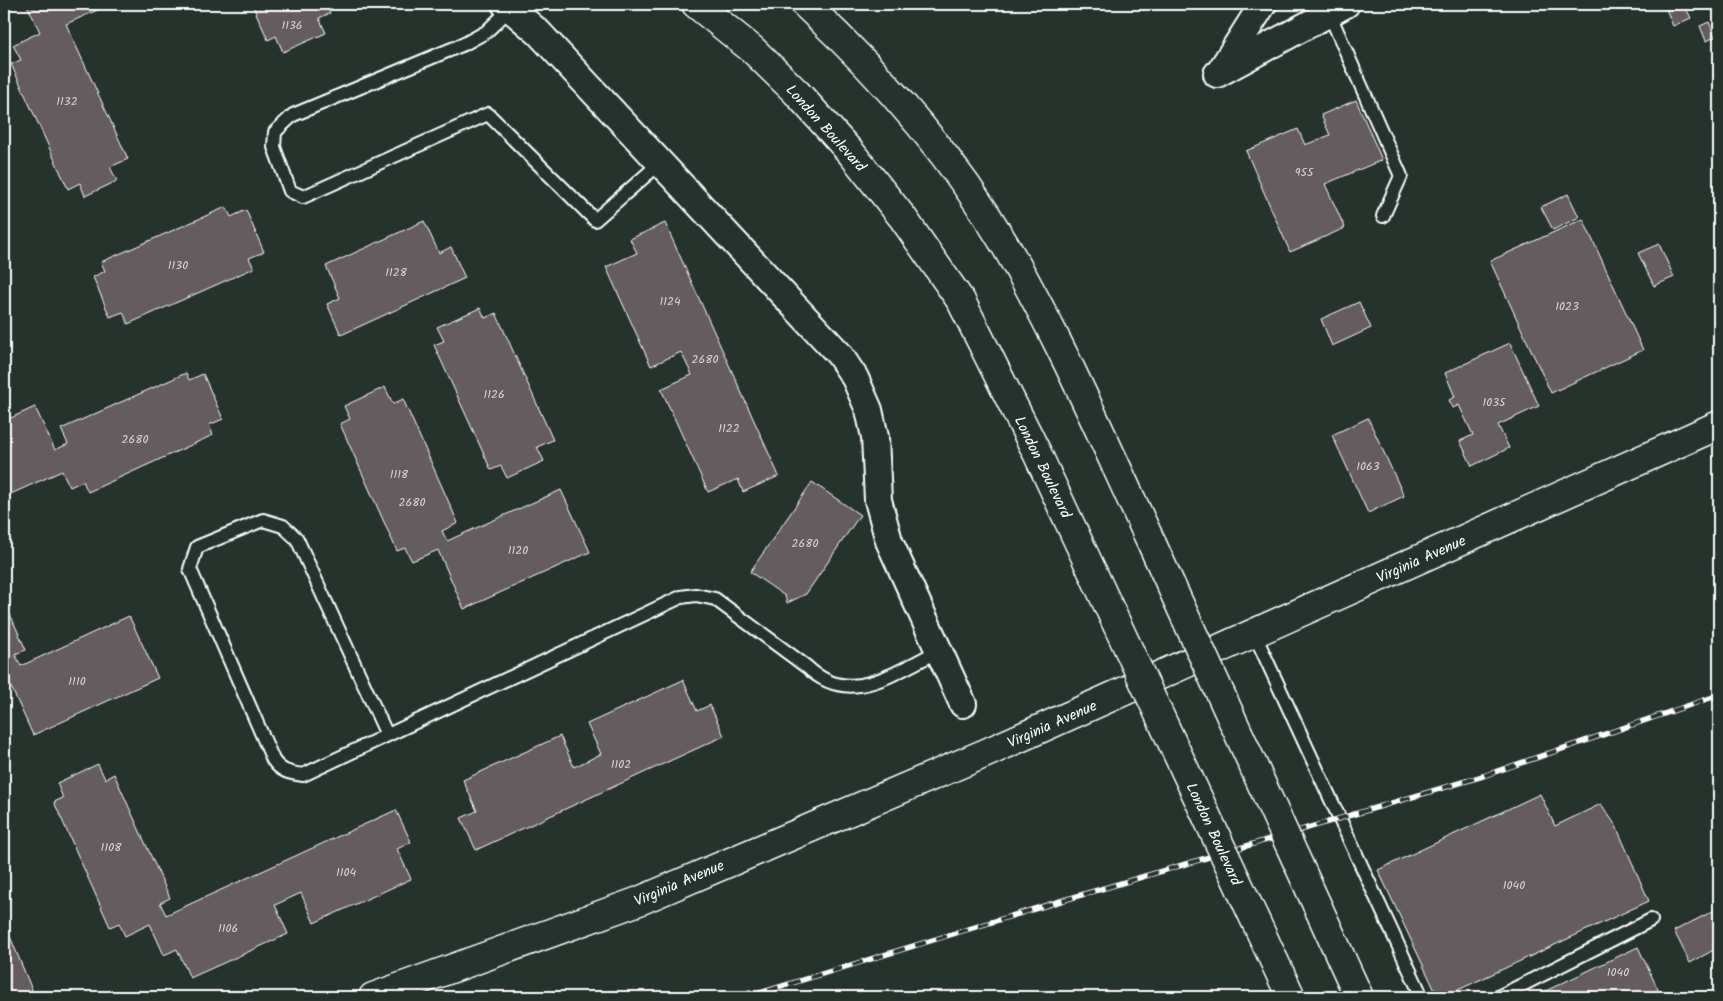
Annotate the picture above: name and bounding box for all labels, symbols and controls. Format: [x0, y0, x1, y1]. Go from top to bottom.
house number: 1136 [281, 16, 303, 35]
street label: London Boulevard [779, 79, 872, 178]
house number: 1132 [56, 92, 78, 111]
house number: 955 [1295, 163, 1315, 182]
house number: 1130 [168, 256, 188, 275]
house number: 1128 [385, 263, 408, 282]
house number: 1124 [659, 292, 681, 311]
house number: 1023 [1555, 297, 1579, 316]
house number: 2680 [692, 350, 718, 369]
house number: 1126 [483, 385, 505, 404]
house number: 1035 [1482, 393, 1507, 412]
street label: London Boulevard [1007, 412, 1077, 523]
house number: 1122 [718, 419, 740, 438]
house number: 2680 [122, 430, 148, 449]
house number: 1063 [1356, 457, 1380, 476]
house number: 1118 [390, 465, 409, 484]
house number: 2680 [399, 493, 425, 512]
street label: Virginia Avenue [1373, 529, 1470, 590]
house number: 2680 [792, 534, 818, 553]
house number: 1120 [508, 541, 528, 560]
house number: 1110 [68, 672, 86, 691]
street label: Virginia Avenue [1004, 694, 1101, 755]
house number: 1102 [611, 755, 631, 774]
street label: London Boulevard [1179, 779, 1248, 890]
house number: 1108 [101, 838, 122, 857]
street label: Virginia Avenue [631, 854, 728, 914]
house number: 1104 [336, 863, 356, 882]
house number: 1040 [1503, 876, 1525, 895]
house number: 1106 [218, 919, 238, 938]
house number: 1040 [1607, 963, 1629, 982]

